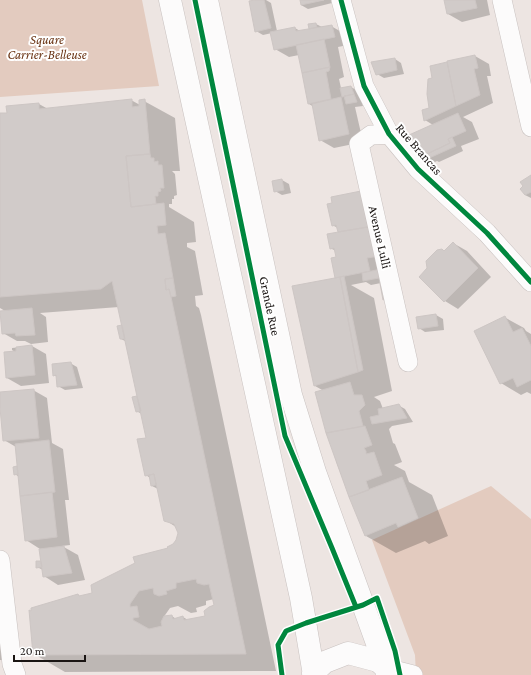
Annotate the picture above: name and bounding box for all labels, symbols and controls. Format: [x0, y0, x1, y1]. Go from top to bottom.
park label: Square Carrier-Belleuse [7, 32, 87, 62]
street label: Rue Brancas [393, 120, 445, 178]
street label: Avenue Lulli [365, 204, 395, 271]
street label: Grande Rue [256, 275, 284, 337]
scale bar [14, 637, 85, 663]
text: 20 m [20, 644, 45, 658]

